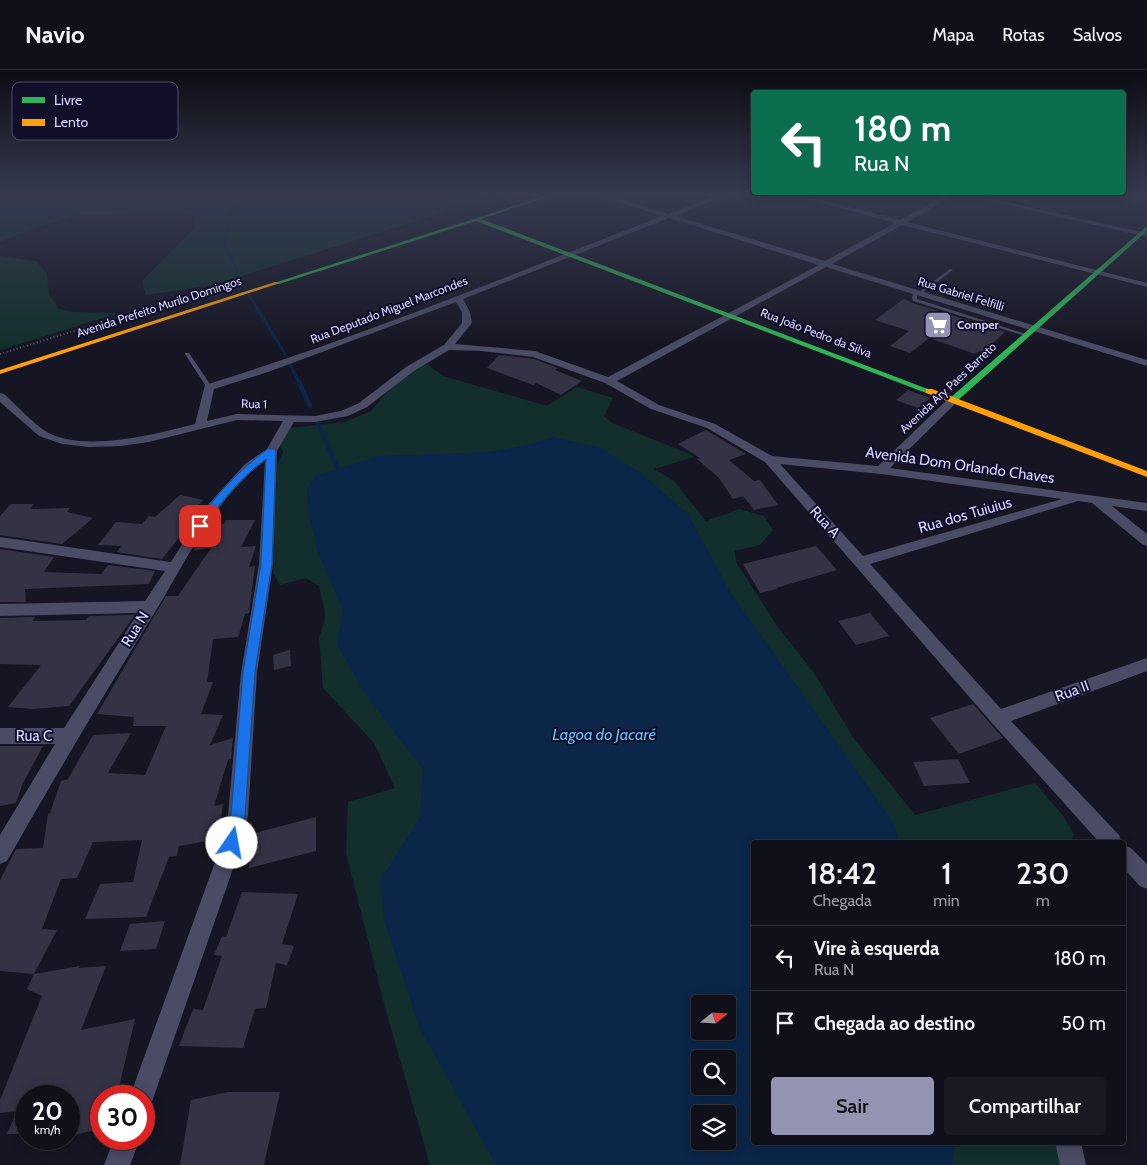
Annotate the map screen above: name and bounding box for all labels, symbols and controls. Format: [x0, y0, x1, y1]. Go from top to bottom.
text: Navio [25, 20, 85, 49]
text: Mapa [932, 24, 974, 46]
text: Rotas [1002, 24, 1045, 46]
text: Salvos [1073, 24, 1122, 46]
legend [12, 82, 178, 140]
text: Livre [54, 91, 82, 109]
text: 180 m [854, 107, 951, 150]
icon: left [771, 110, 836, 175]
text: Lento [54, 113, 88, 131]
text: Rua N [854, 150, 910, 177]
street label: Avenida Prefeito Murilo Domingos [74, 273, 243, 340]
street label: Rua Deputado Miguel Marcondes [308, 273, 469, 346]
street label: Rua Gabriel Felfilli [916, 273, 1006, 314]
street label: Rua João Pedro da Silva [759, 304, 874, 361]
supermarket icon: Comper [923, 310, 953, 340]
place label: Comper [957, 317, 999, 332]
street label: Avenida Ary Paes Barreto [896, 339, 999, 436]
street label: Rua 1 [241, 396, 267, 411]
street label: Avenida Dom Orlando Chaves [864, 443, 1056, 487]
street label: Rua dos Tuiuius [916, 493, 1014, 537]
street label: Rua A [806, 502, 844, 542]
pin [179, 505, 221, 547]
icon: arrive [186, 512, 214, 540]
street label: Rua N [117, 608, 153, 650]
street label: Rua II [1052, 677, 1092, 705]
water label: Lagoa do Jacaré [552, 725, 656, 744]
street label: Rua C [16, 727, 52, 745]
position arrow [205, 816, 257, 868]
text: 18:42 [808, 855, 877, 892]
text: 1 [941, 855, 952, 892]
text: 230 [1016, 855, 1069, 892]
text: Chegada [813, 891, 872, 910]
text: min [933, 891, 960, 910]
text: m [1036, 891, 1050, 910]
text: Vire à esquerda [814, 937, 940, 960]
icon: left [771, 944, 799, 972]
text: 180 m [1054, 947, 1106, 970]
text: Rua N [814, 960, 854, 979]
north arrow [691, 995, 736, 1040]
map controls [691, 995, 736, 1150]
icon: arrive [771, 1009, 799, 1037]
text: Chegada ao destino [814, 1012, 975, 1035]
text: 50 m [1062, 1012, 1106, 1035]
button: search [691, 1050, 736, 1095]
button: Sair [771, 1077, 934, 1135]
button: Compartilhar [944, 1077, 1106, 1135]
speed limit sign: 30 [90, 1085, 155, 1150]
text: 20 [32, 1096, 63, 1126]
button: layers [691, 1105, 736, 1150]
text: km/h [34, 1122, 61, 1137]

